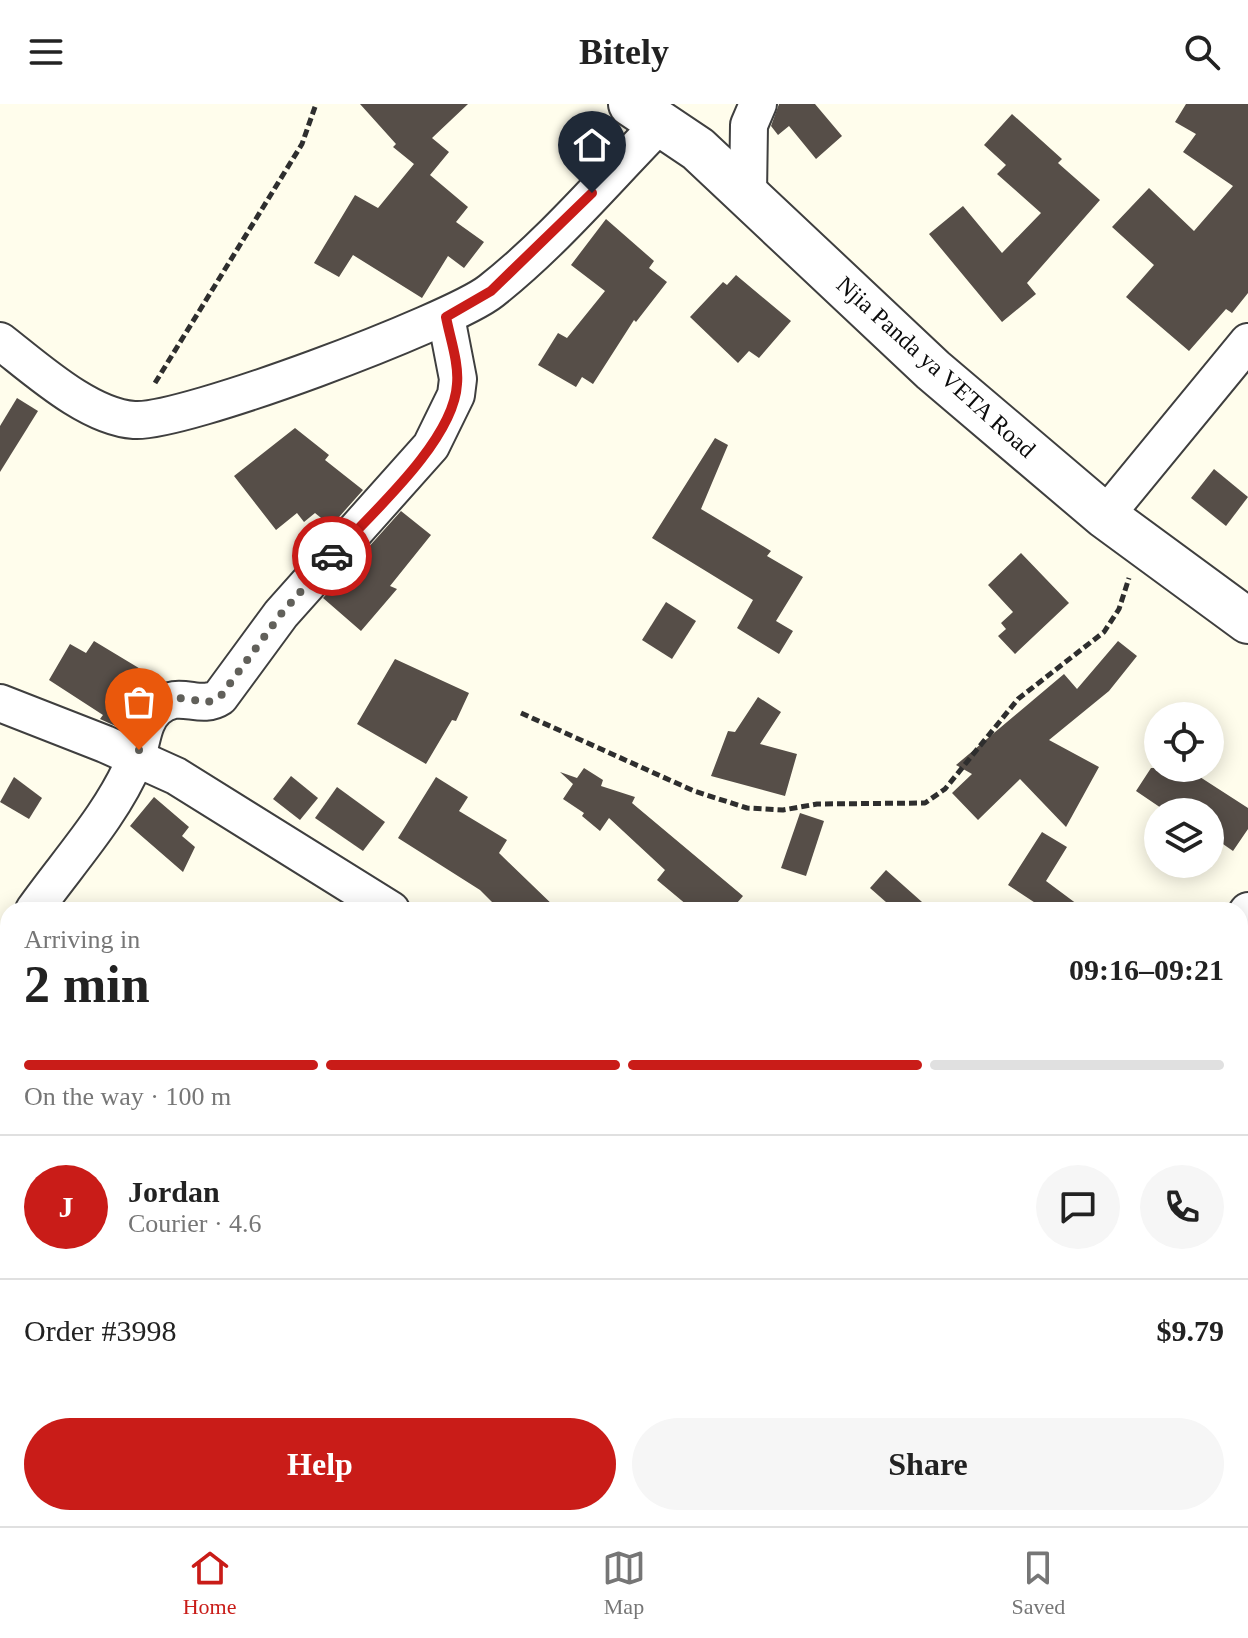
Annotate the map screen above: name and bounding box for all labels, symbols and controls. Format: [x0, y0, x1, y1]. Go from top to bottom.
icon: menu [24, 30, 68, 74]
icon: search [1180, 30, 1224, 74]
text: Bitely [579, 32, 669, 72]
pin [558, 111, 626, 193]
icon: home [570, 123, 614, 167]
street label: Njia Panda ya VETA Road [832, 271, 1040, 463]
courier [292, 516, 372, 596]
icon: car [310, 534, 354, 578]
pin [105, 668, 173, 750]
icon: bag [117, 680, 161, 724]
map controls [1144, 702, 1224, 878]
button: locate [1144, 702, 1224, 782]
button: layers [1144, 798, 1224, 878]
text: Arriving in [24, 925, 140, 954]
text: 09:16–09:21 [1069, 953, 1224, 986]
text: 2 min [24, 956, 150, 1013]
text: On the way · 100 m [24, 1082, 231, 1111]
button: chat [1036, 1165, 1120, 1249]
button: phone [1140, 1165, 1224, 1249]
text: Jordan [128, 1175, 220, 1208]
text: J [59, 1190, 74, 1223]
text: Courier · 4.6 [128, 1209, 262, 1238]
text: Order #3998 [24, 1314, 176, 1347]
text: $9.79 [1157, 1314, 1224, 1347]
button: Help [24, 1418, 616, 1510]
button: Share [632, 1418, 1224, 1510]
tab: Home [183, 1546, 237, 1620]
tab: Map [602, 1546, 646, 1620]
tab: Saved [1011, 1546, 1065, 1620]

